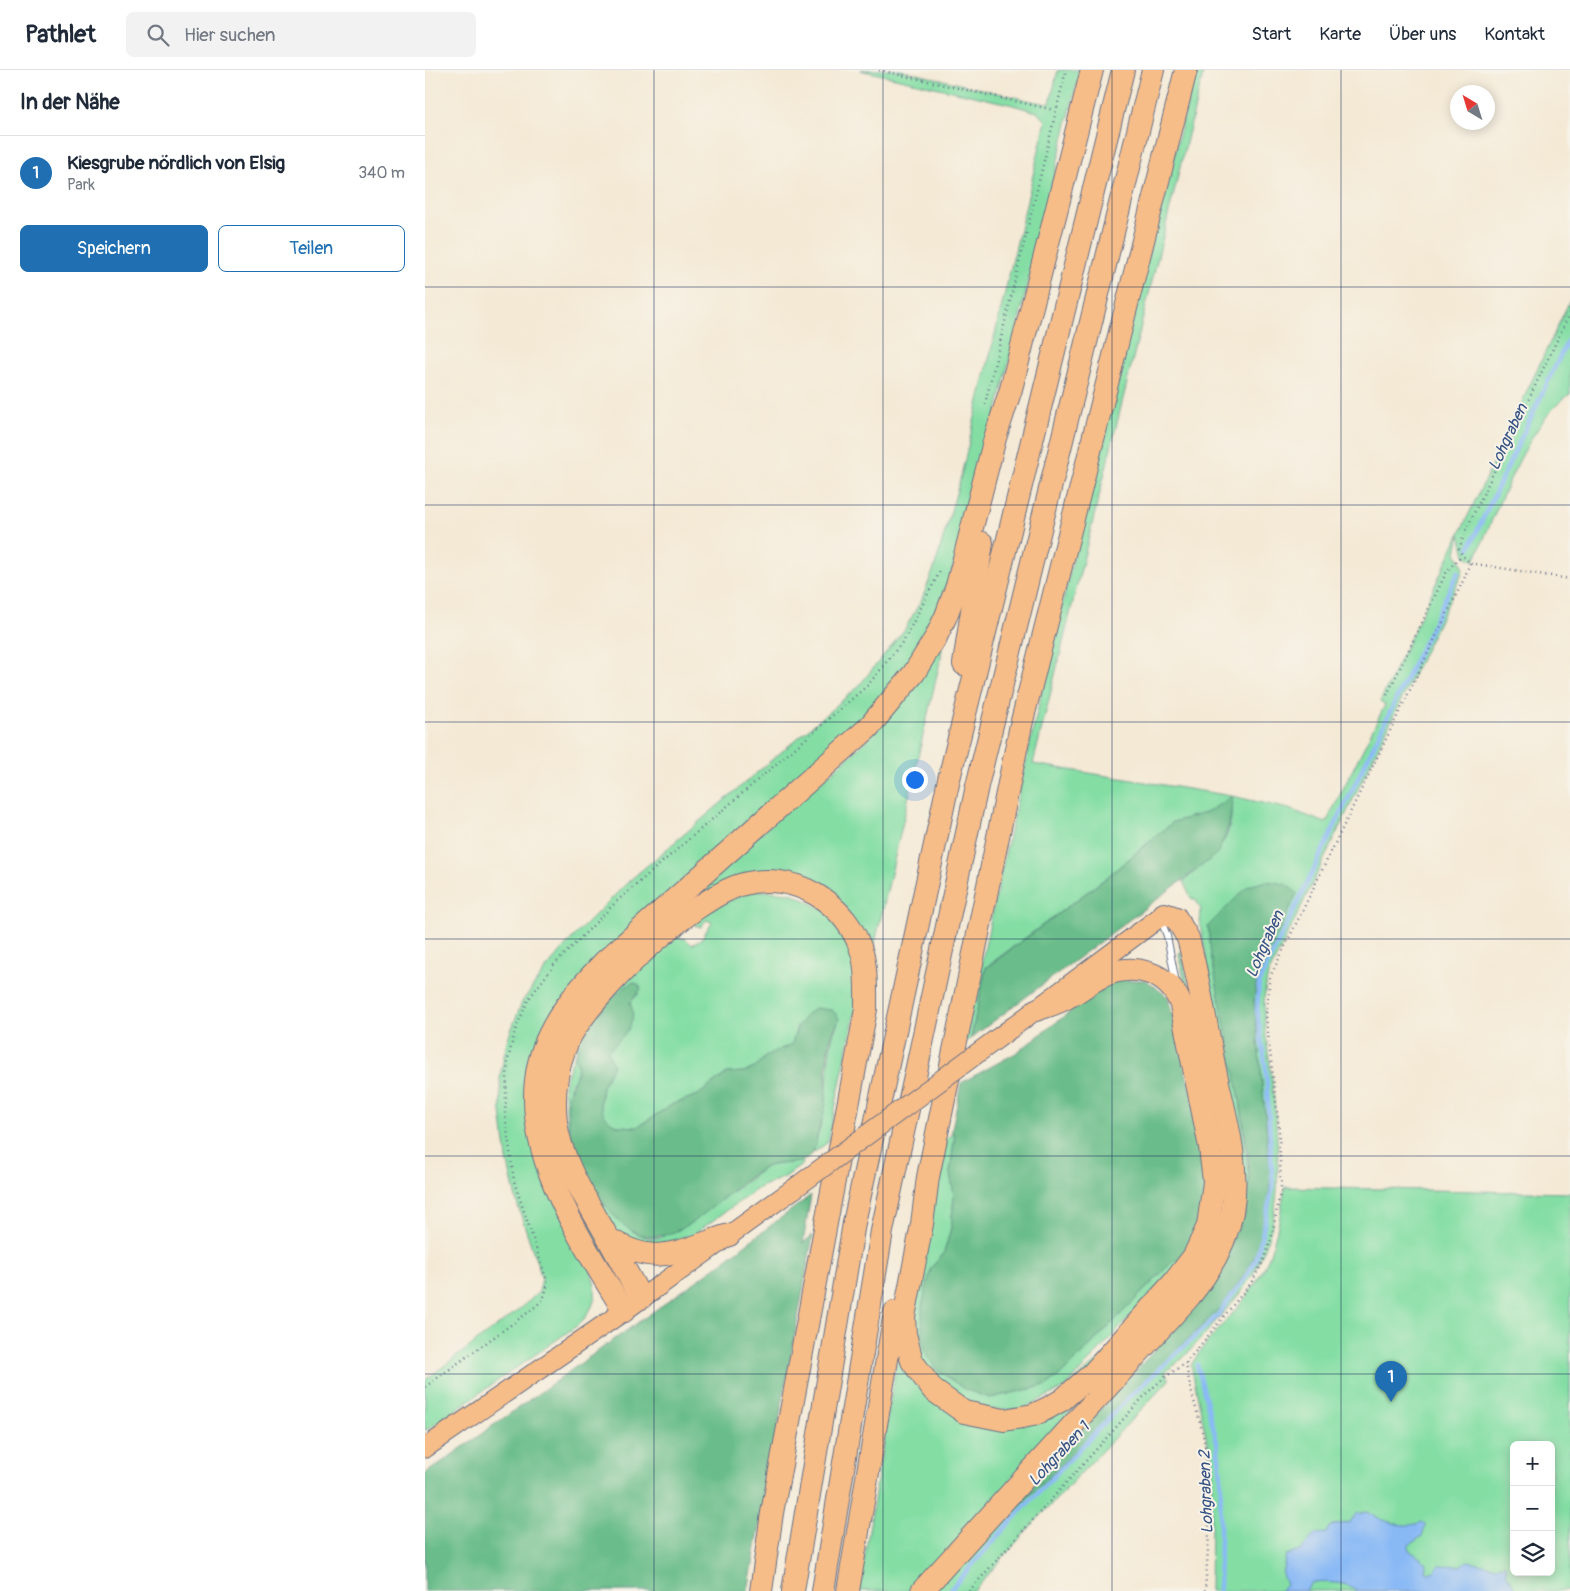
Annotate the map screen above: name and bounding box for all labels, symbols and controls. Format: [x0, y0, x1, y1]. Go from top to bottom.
search box [126, 12, 476, 57]
text: Pathlet [25, 20, 96, 49]
icon: search [144, 21, 172, 49]
text: Hier suchen [184, 23, 276, 47]
text: Start [1251, 23, 1291, 46]
text: Karte [1319, 23, 1361, 46]
text: Über uns [1389, 23, 1456, 46]
text: Kontakt [1484, 23, 1545, 46]
north arrow [1450, 85, 1495, 130]
text: In der Nähe [20, 89, 120, 116]
text: Kiesgrube nördlich von Elsig [67, 151, 285, 175]
text: 1 [33, 163, 39, 183]
text: 340 m [358, 163, 405, 183]
text: Park [67, 175, 95, 195]
button: Speichern [20, 225, 208, 272]
button: Teilen [218, 225, 405, 272]
water label: Lohgraben [1484, 400, 1532, 473]
your location [902, 767, 928, 793]
water label: Lohgraben [1241, 907, 1289, 980]
pin: 1 [1375, 1361, 1407, 1402]
water label: Lohgraben 1 [1024, 1416, 1095, 1490]
map controls [1510, 1441, 1555, 1576]
button: + [1510, 1441, 1555, 1486]
water label: Lohgraben 2 [1194, 1448, 1217, 1534]
button: − [1510, 1486, 1555, 1531]
button: layers [1510, 1531, 1555, 1576]

